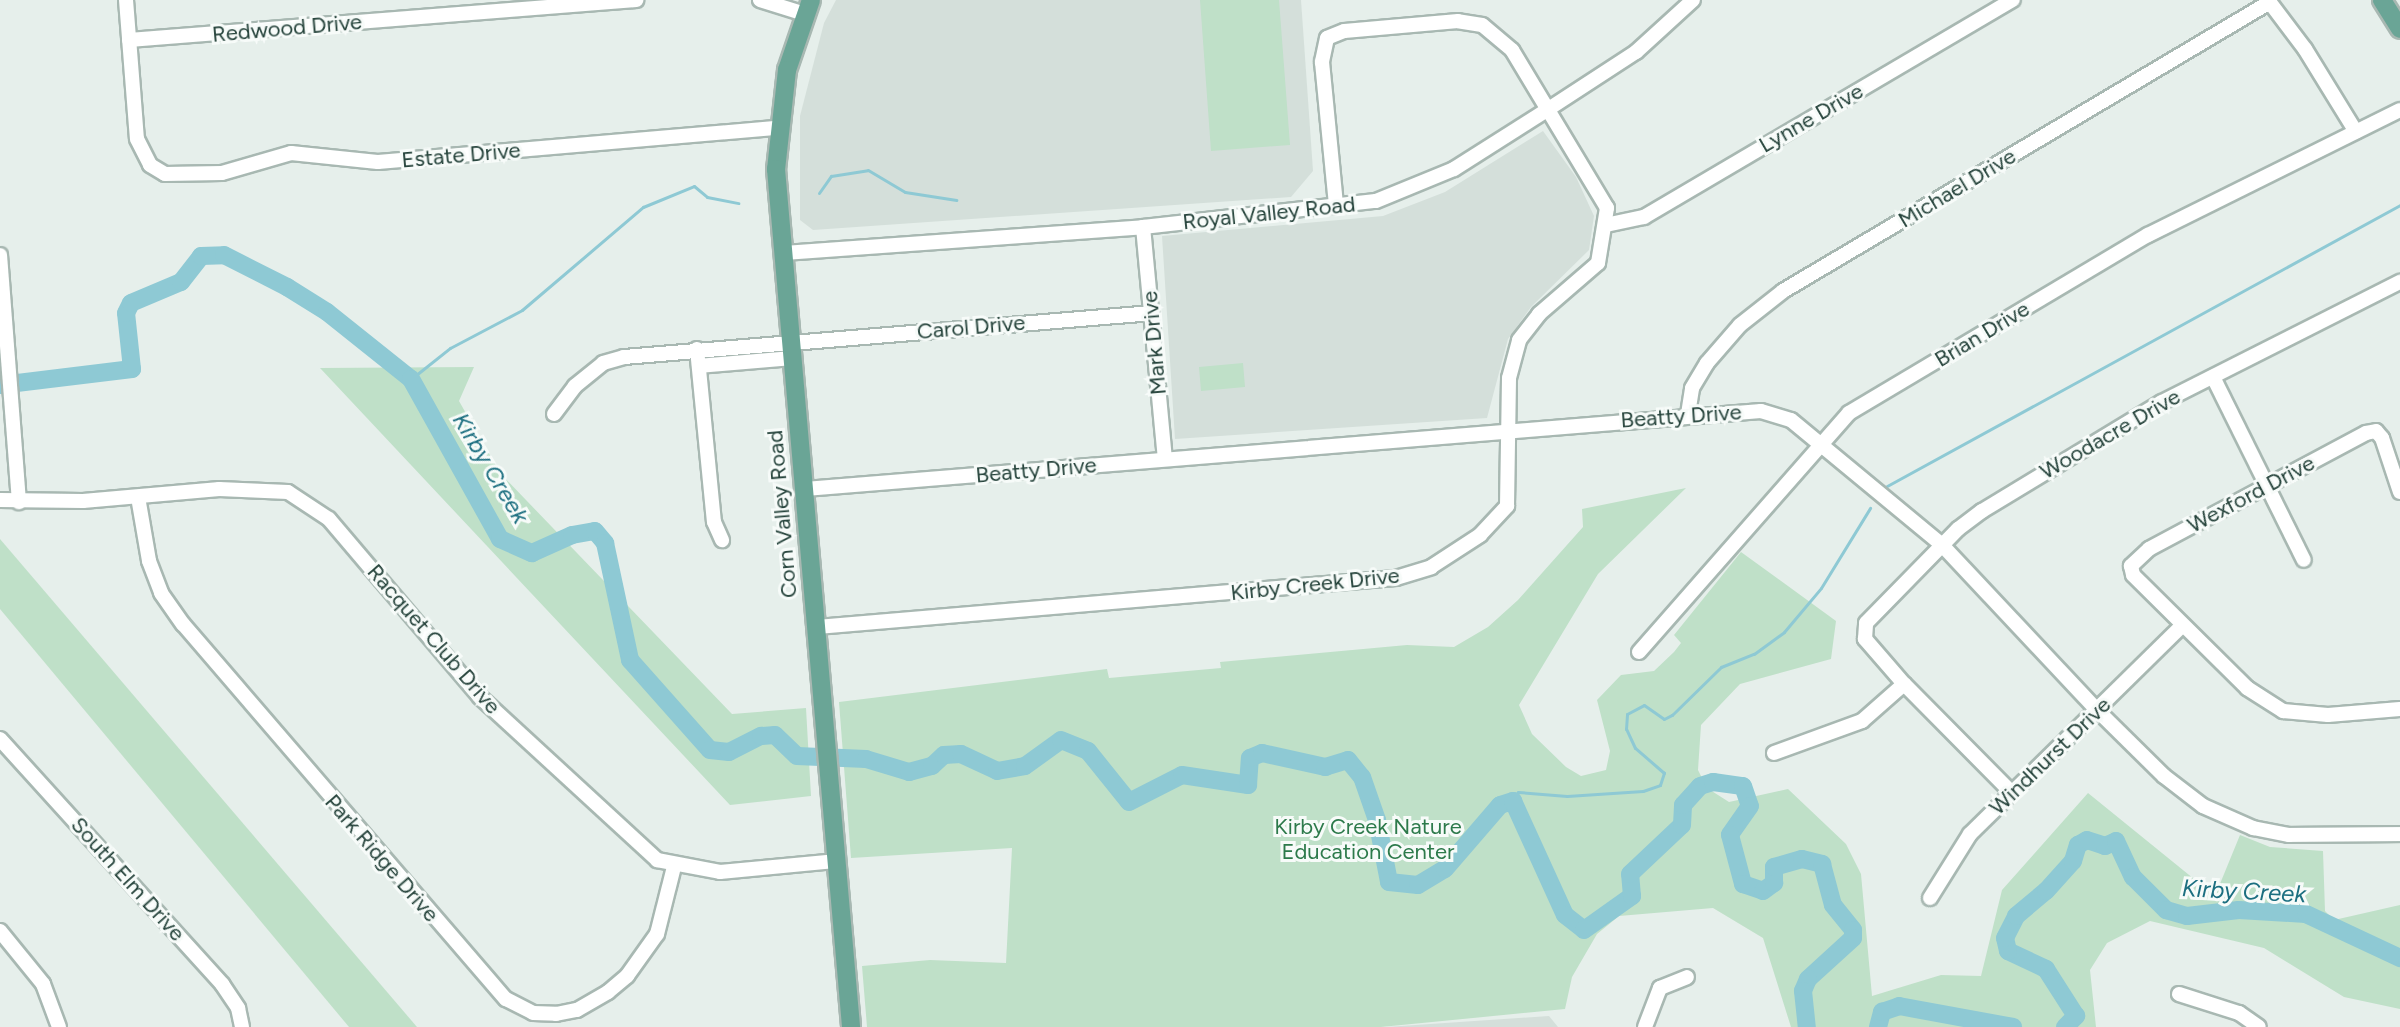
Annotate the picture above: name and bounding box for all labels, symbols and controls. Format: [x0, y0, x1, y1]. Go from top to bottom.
street label: Redwood Drive [211, 8, 363, 48]
street label: Lynne Drive [1754, 78, 1868, 158]
street label: Estate Drive [400, 137, 522, 173]
street label: Michael Drive [1894, 143, 2020, 233]
street label: Royal Valley Road [1181, 191, 1357, 235]
street label: Mark Drive [1136, 290, 1172, 396]
street label: Brian Drive [1930, 295, 2034, 373]
street label: Carol Drive [916, 309, 1026, 345]
street label: Woodacre Drive [2035, 383, 2185, 485]
street label: Beatty Drive [1620, 399, 1742, 433]
water label: Kirby Creek [447, 407, 535, 529]
street label: Corn Valley Road [762, 429, 802, 599]
street label: Wexford Drive [2183, 449, 2319, 539]
street label: Beatty Drive [974, 452, 1098, 488]
street label: Racquet Club Drive [362, 559, 506, 719]
street label: Kirby Creek Drive [1229, 562, 1401, 606]
street label: Windhurst Drive [1984, 692, 2116, 820]
street label: Park Ridge Drive [319, 789, 445, 927]
street label: South Elm Drive [66, 812, 190, 946]
park label: Kirby Creek Nature Education Center [1274, 813, 1462, 864]
water label: Kirby Creek [2181, 873, 2307, 909]

